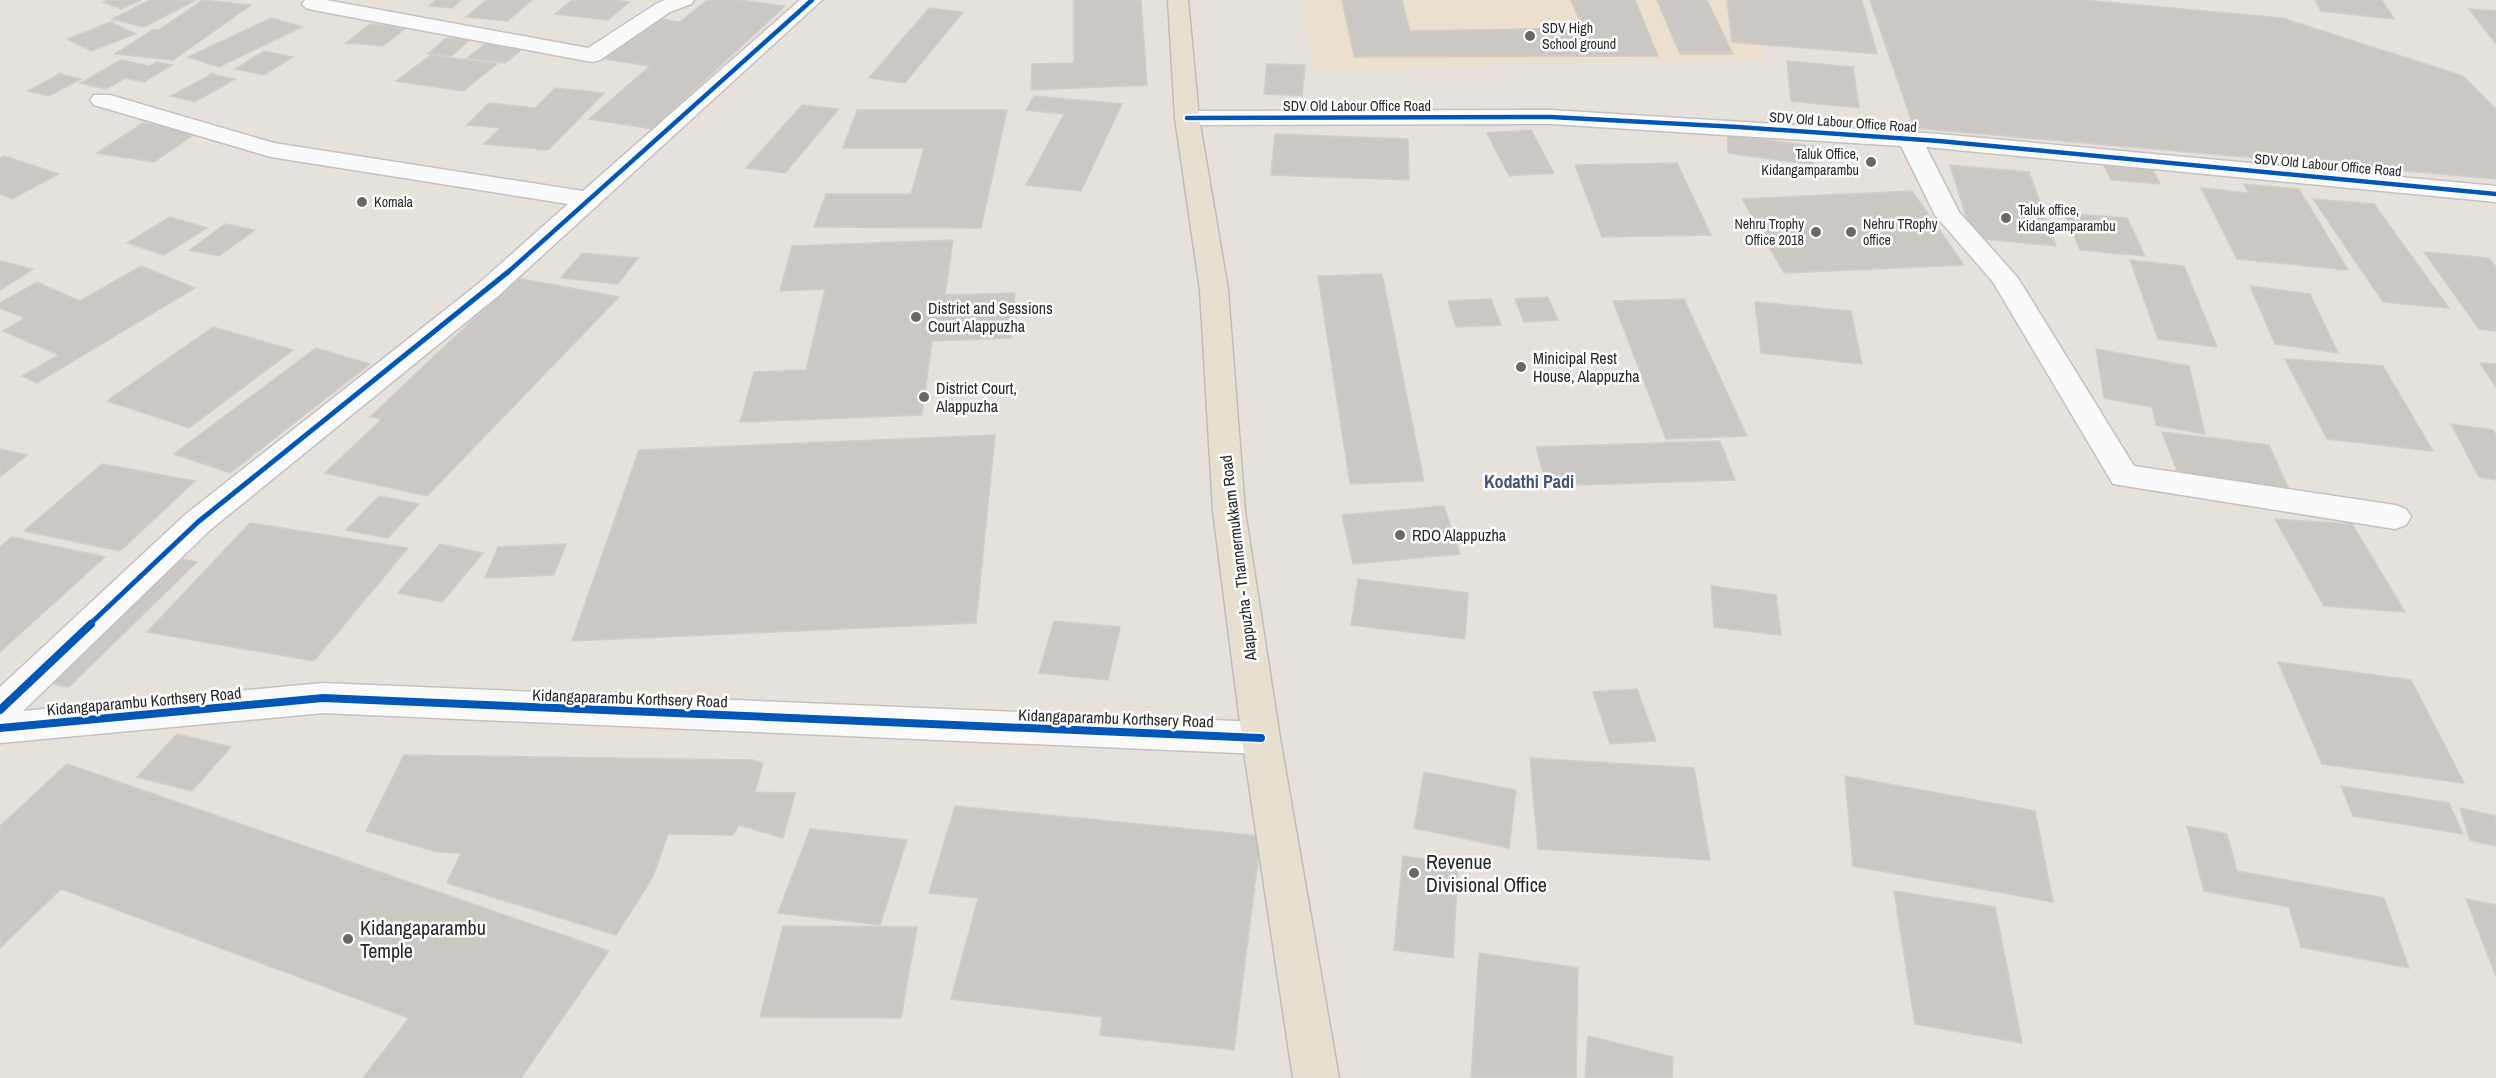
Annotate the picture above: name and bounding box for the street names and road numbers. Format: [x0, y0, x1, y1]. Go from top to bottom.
street label: SDV Old Labour Office Road [1283, 97, 1431, 115]
street label: SDV Old Labour Office Road [1769, 108, 1917, 136]
street label: SDV Old Labour Office Road [2254, 150, 2402, 180]
street label: Alappuzha - Thannermukkam Road [1214, 454, 1262, 663]
street label: Kidangaparambu Korthsery Road [46, 682, 242, 720]
street label: Kidangaparambu Korthsery Road [532, 684, 728, 712]
street label: Kidangaparambu Korthsery Road [1018, 704, 1214, 732]

